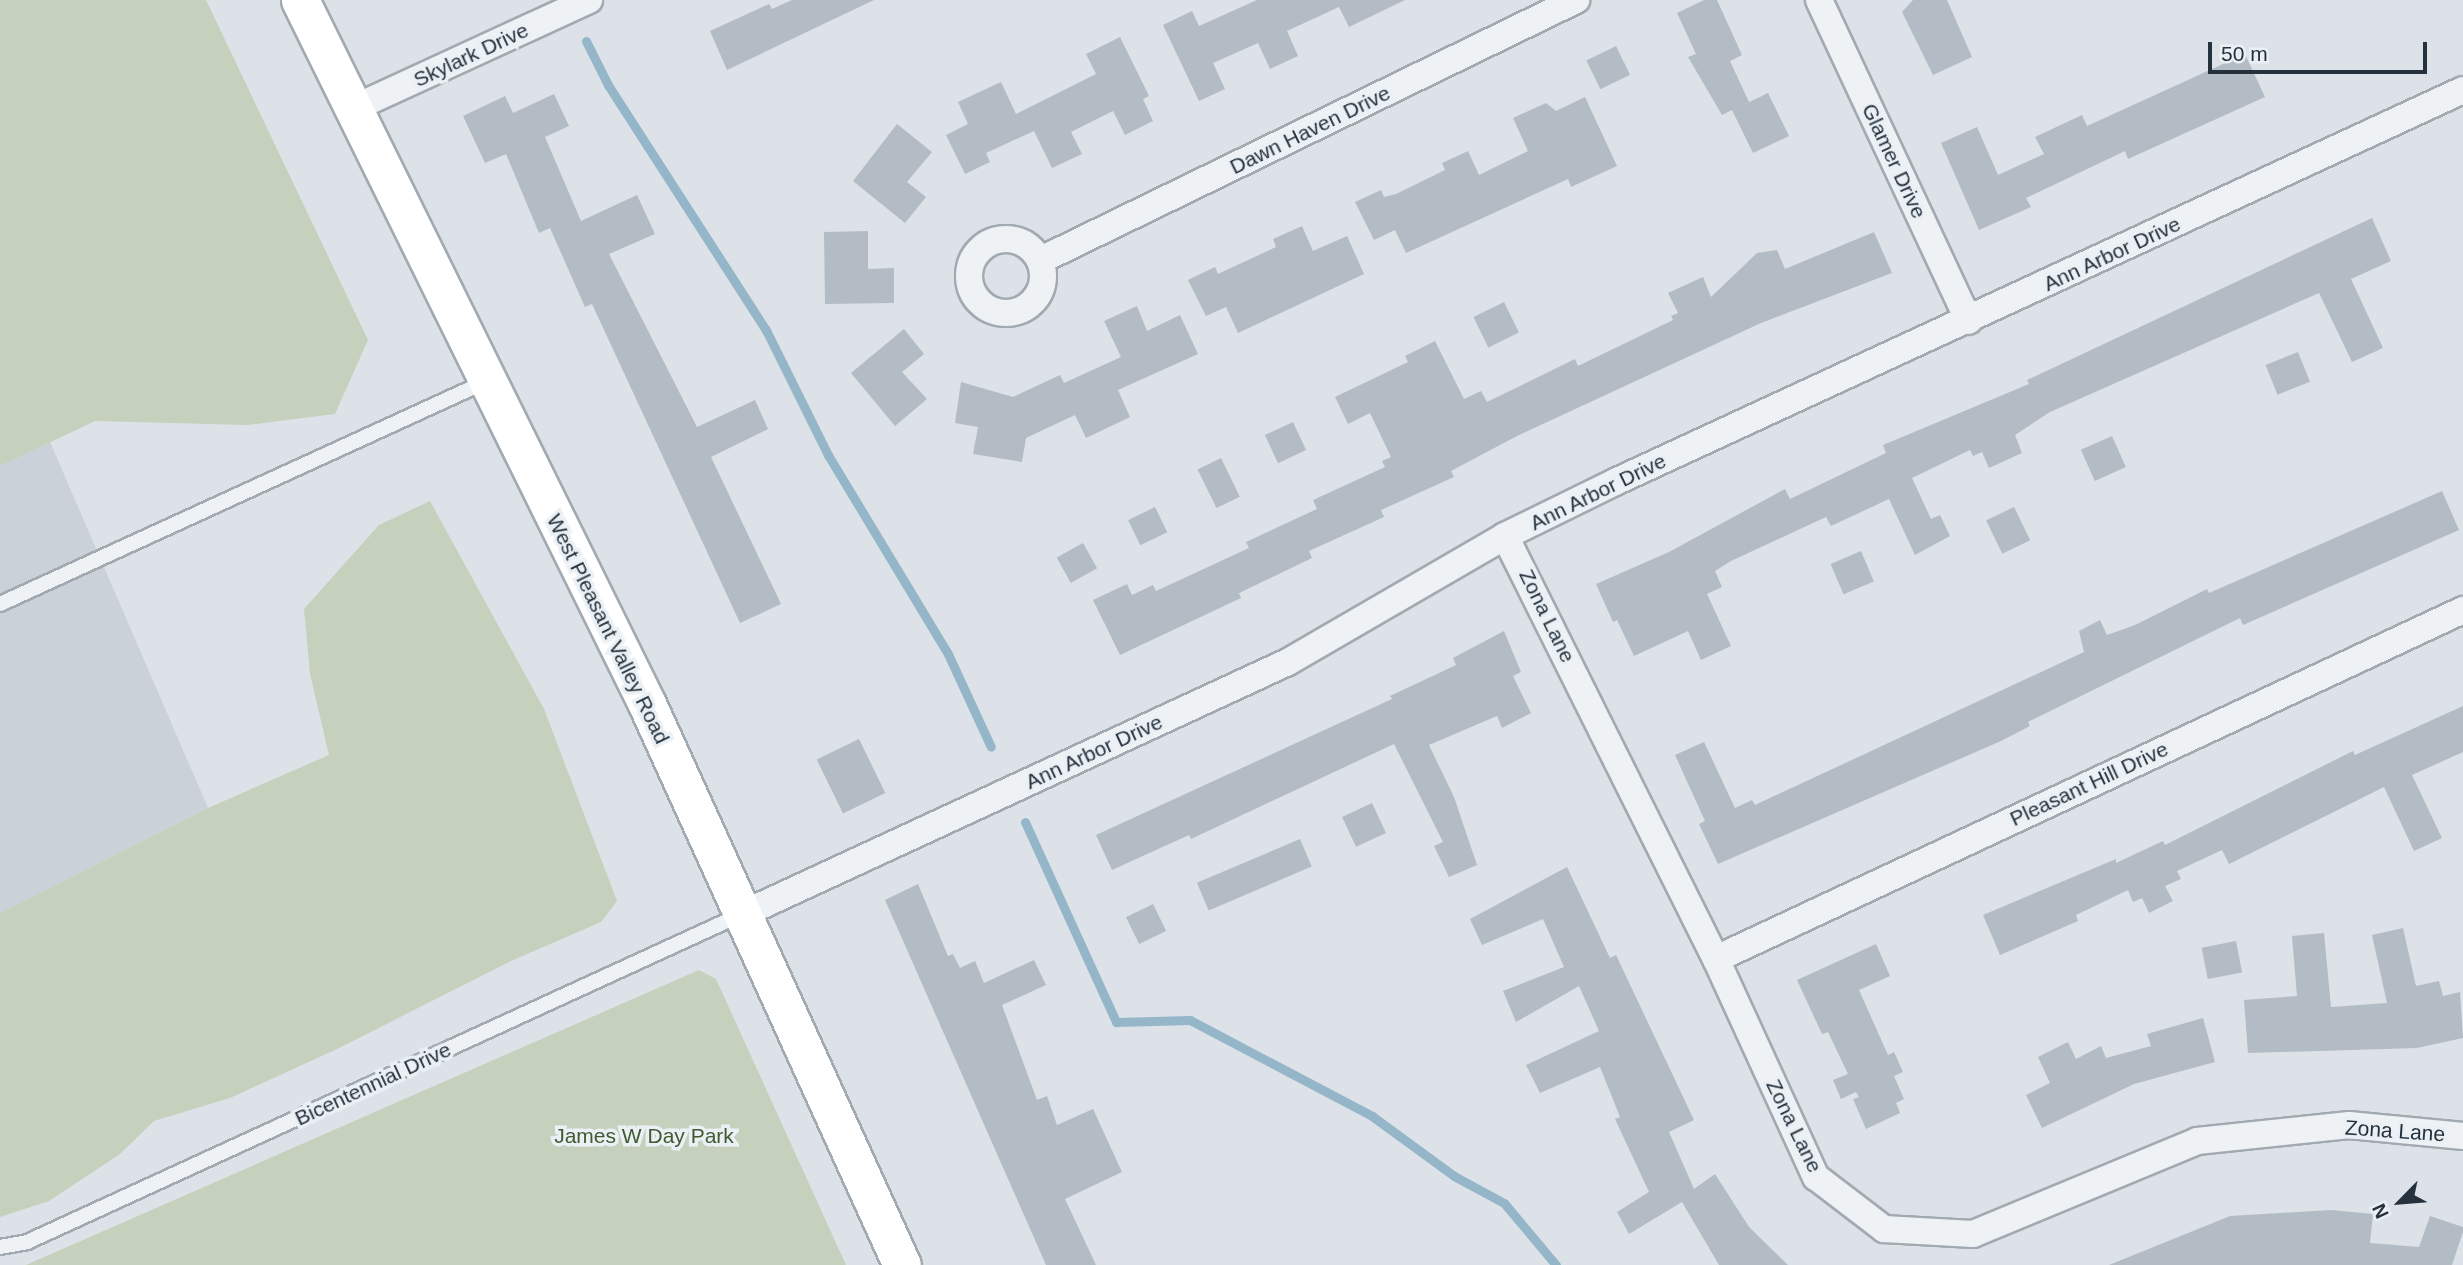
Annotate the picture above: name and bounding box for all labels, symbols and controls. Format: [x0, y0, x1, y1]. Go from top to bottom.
street label: Skylark Drive [410, 17, 532, 93]
scale bar [2211, 28, 2430, 72]
text: 50 m [2221, 42, 2268, 65]
street label: Dawn Haven Drive [1226, 80, 1394, 180]
street label: Glamer Drive [1856, 100, 1932, 222]
street label: Ann Arbor Drive [2039, 211, 2185, 297]
street label: Ann Arbor Drive [1525, 448, 1671, 536]
street label: West Pleasant Valley Road [541, 510, 675, 748]
street label: Zona Lane [1514, 565, 1580, 667]
street label: Ann Arbor Drive [1021, 709, 1167, 795]
street label: Pleasant Hill Drive [2006, 736, 2172, 832]
street label: Bicentennial Drive [291, 1037, 455, 1131]
street label: Zona Lane [1761, 1075, 1827, 1177]
street label: Zona Lane [2344, 1115, 2446, 1147]
park label: James W Day Park [554, 1123, 734, 1149]
north arrow [2365, 1167, 2435, 1237]
text: N [2368, 1200, 2393, 1222]

